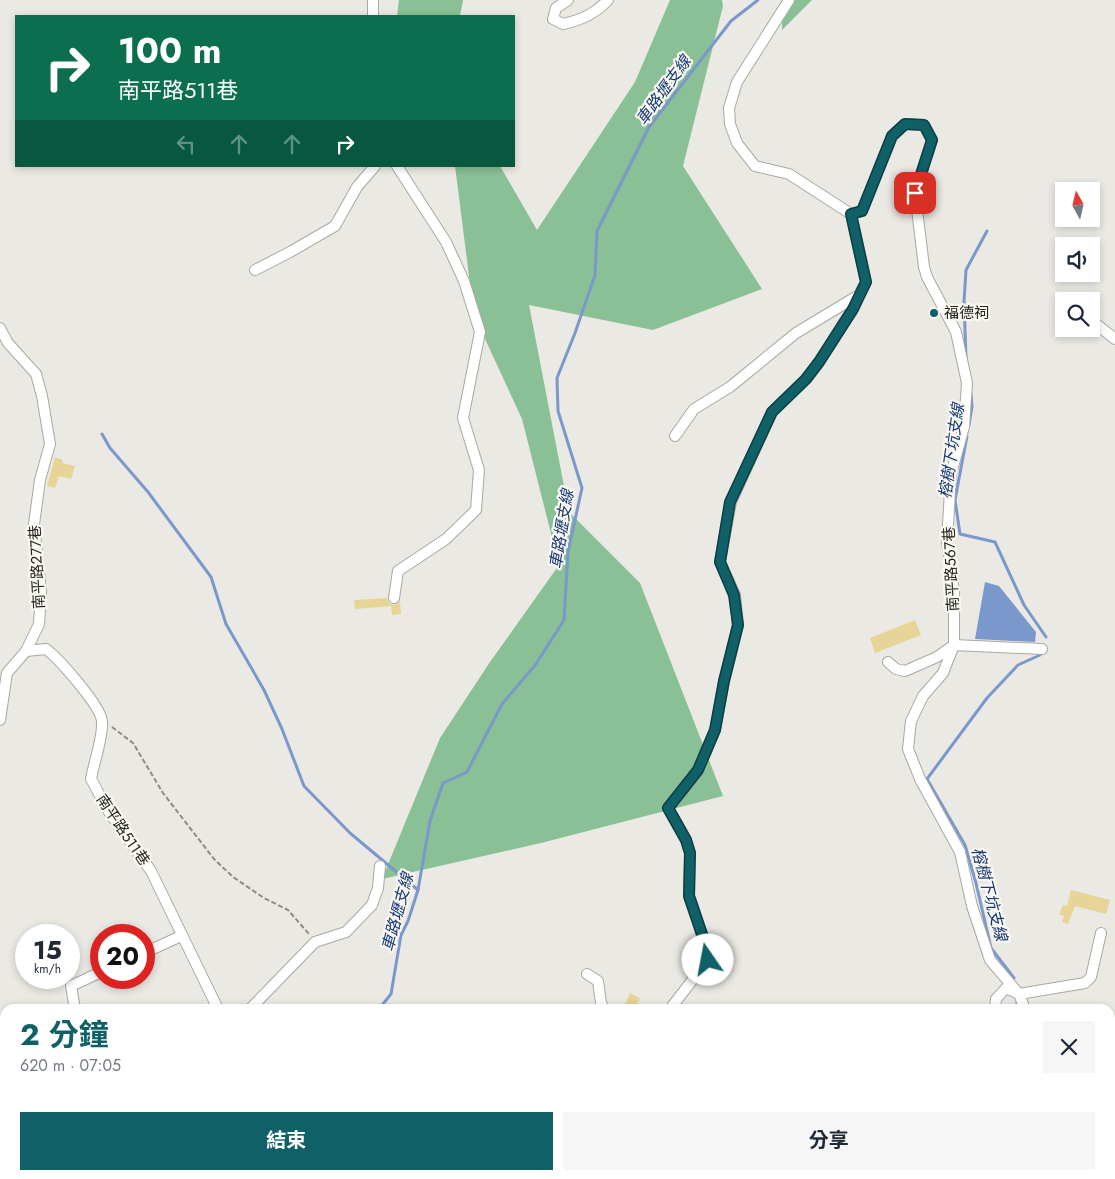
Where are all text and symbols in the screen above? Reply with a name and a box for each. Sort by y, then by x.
text: 100 m [118,26,221,76]
icon: right [35,35,100,100]
water label: 車路壢支線 [631,50,697,129]
text: 南平路511巷 [118,74,238,106]
icon: left [172,130,200,158]
icon: ahead [225,130,253,158]
icon: ahead [278,130,306,158]
icon: right [331,130,359,158]
pin [894,172,936,214]
icon: arrive [901,179,929,207]
north arrow [1055,182,1100,228]
map controls [1055,182,1100,337]
button: sound [1055,237,1100,282]
button: search [1055,292,1100,337]
place label: 福德祠 [944,302,989,324]
marker: 福德祠 [928,307,940,319]
water label: 榕樹下坑支線 [933,400,970,500]
water label: 車路壢支線 [544,486,579,570]
street label: 南平路277巷 [24,524,50,610]
street label: 南平路567巷 [938,526,964,612]
street label: 南平路511巷 [91,790,155,870]
water label: 榕樹下坑支線 [966,845,1014,945]
water label: 車路壢支線 [376,869,419,954]
speed limit sign: 20 [90,924,155,989]
text: 15 [33,932,62,968]
position arrow [681,933,733,985]
text: km/h [34,960,61,978]
text: 2 分鐘 [20,1013,109,1056]
button: close [1043,1021,1095,1073]
text: 620 m · 07:05 [20,1054,121,1077]
button: 結束 [20,1112,553,1170]
button: 分享 [563,1112,1095,1170]

